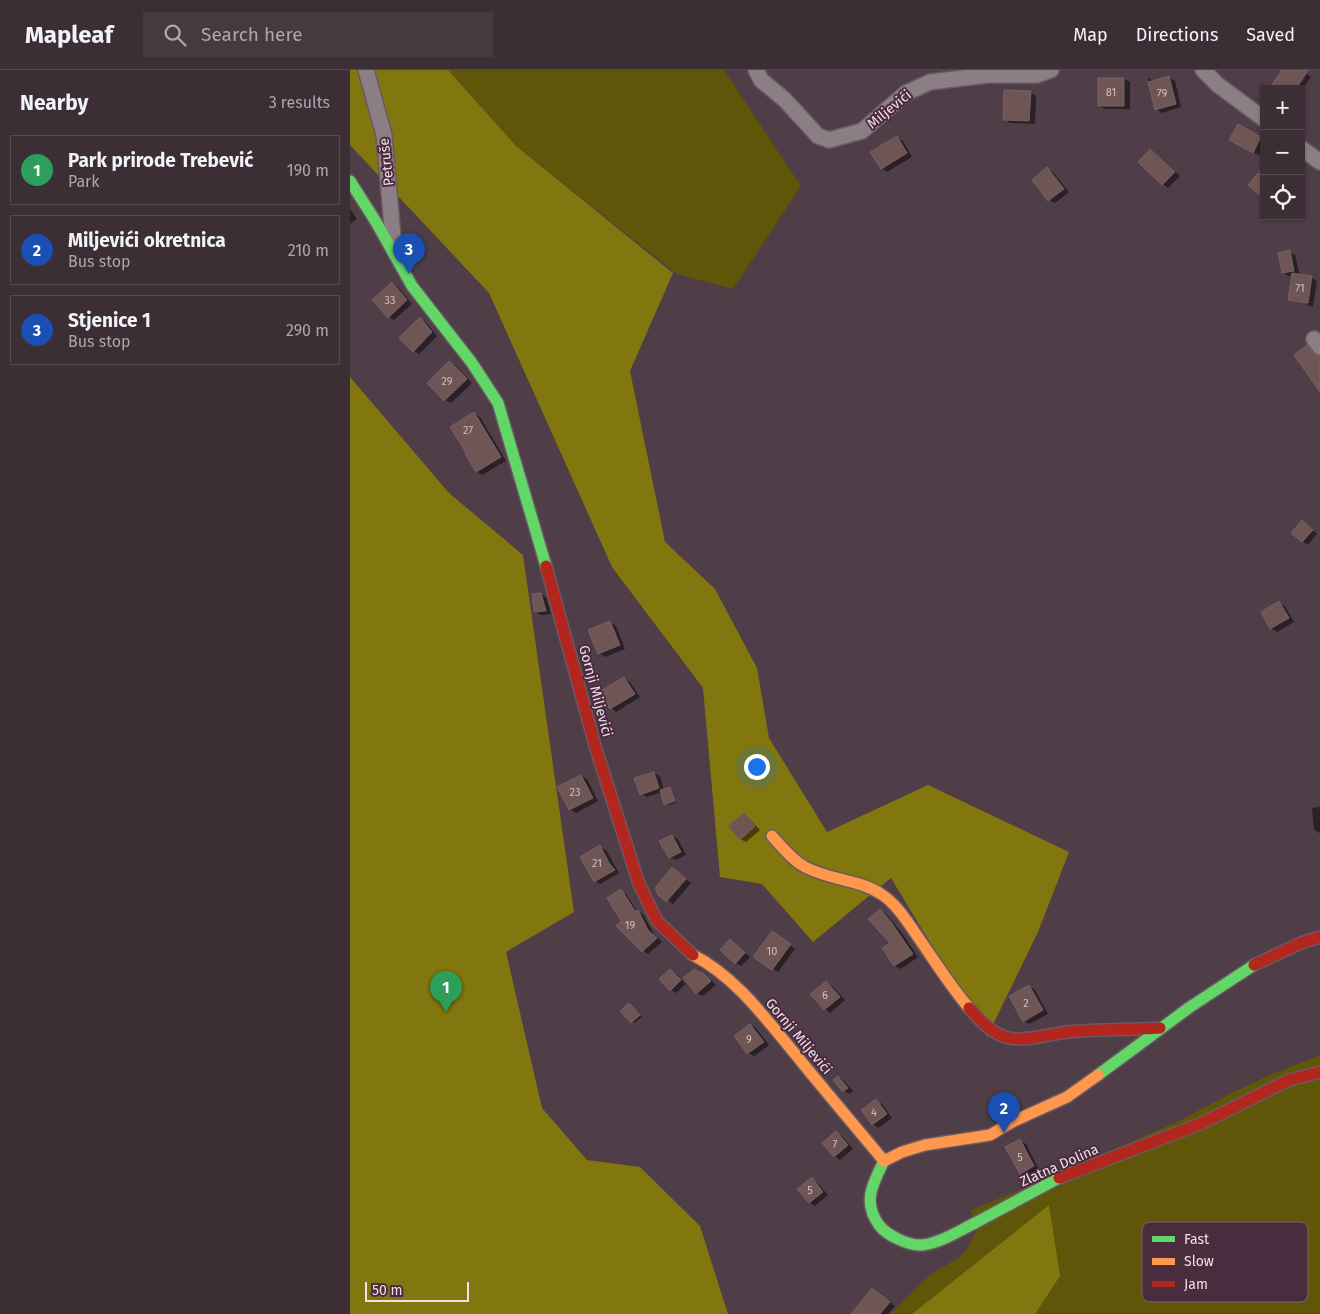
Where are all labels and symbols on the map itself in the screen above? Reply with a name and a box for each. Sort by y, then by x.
street label: Miljevići [864,86,915,132]
house number: 81 [1106,86,1116,99]
house number: 79 [1157,87,1167,100]
street label: Petruše [376,137,397,187]
pin: 3 [393,233,425,274]
house number: 71 [1295,282,1305,295]
house number: 33 [385,294,395,307]
house number: 29 [441,375,453,388]
house number: 27 [463,424,473,437]
street label: Gornji Miljevići [575,643,616,739]
your location [744,754,770,780]
house number: 23 [570,786,580,799]
house number: 21 [592,857,602,870]
house number: 19 [625,919,635,932]
house number: 10 [767,945,777,958]
pin: 1 [430,971,462,1012]
house number: 6 [822,989,828,1002]
street label: Gornji Miljevići [762,995,835,1078]
house number: 2 [1023,997,1029,1010]
house number: 9 [746,1033,752,1046]
pin: 2 [988,1092,1020,1133]
house number: 4 [871,1106,877,1119]
house number: 7 [833,1138,838,1151]
street label: Zlatna Dolina [1017,1141,1101,1190]
house number: 5 [1017,1151,1023,1164]
house number: 5 [807,1184,813,1197]
legend [1142,1222,1308,1302]
text: Fast [1184,1231,1210,1248]
text: Slow [1184,1253,1214,1270]
text: Jam [1184,1276,1208,1293]
scale bar [365,1279,469,1302]

